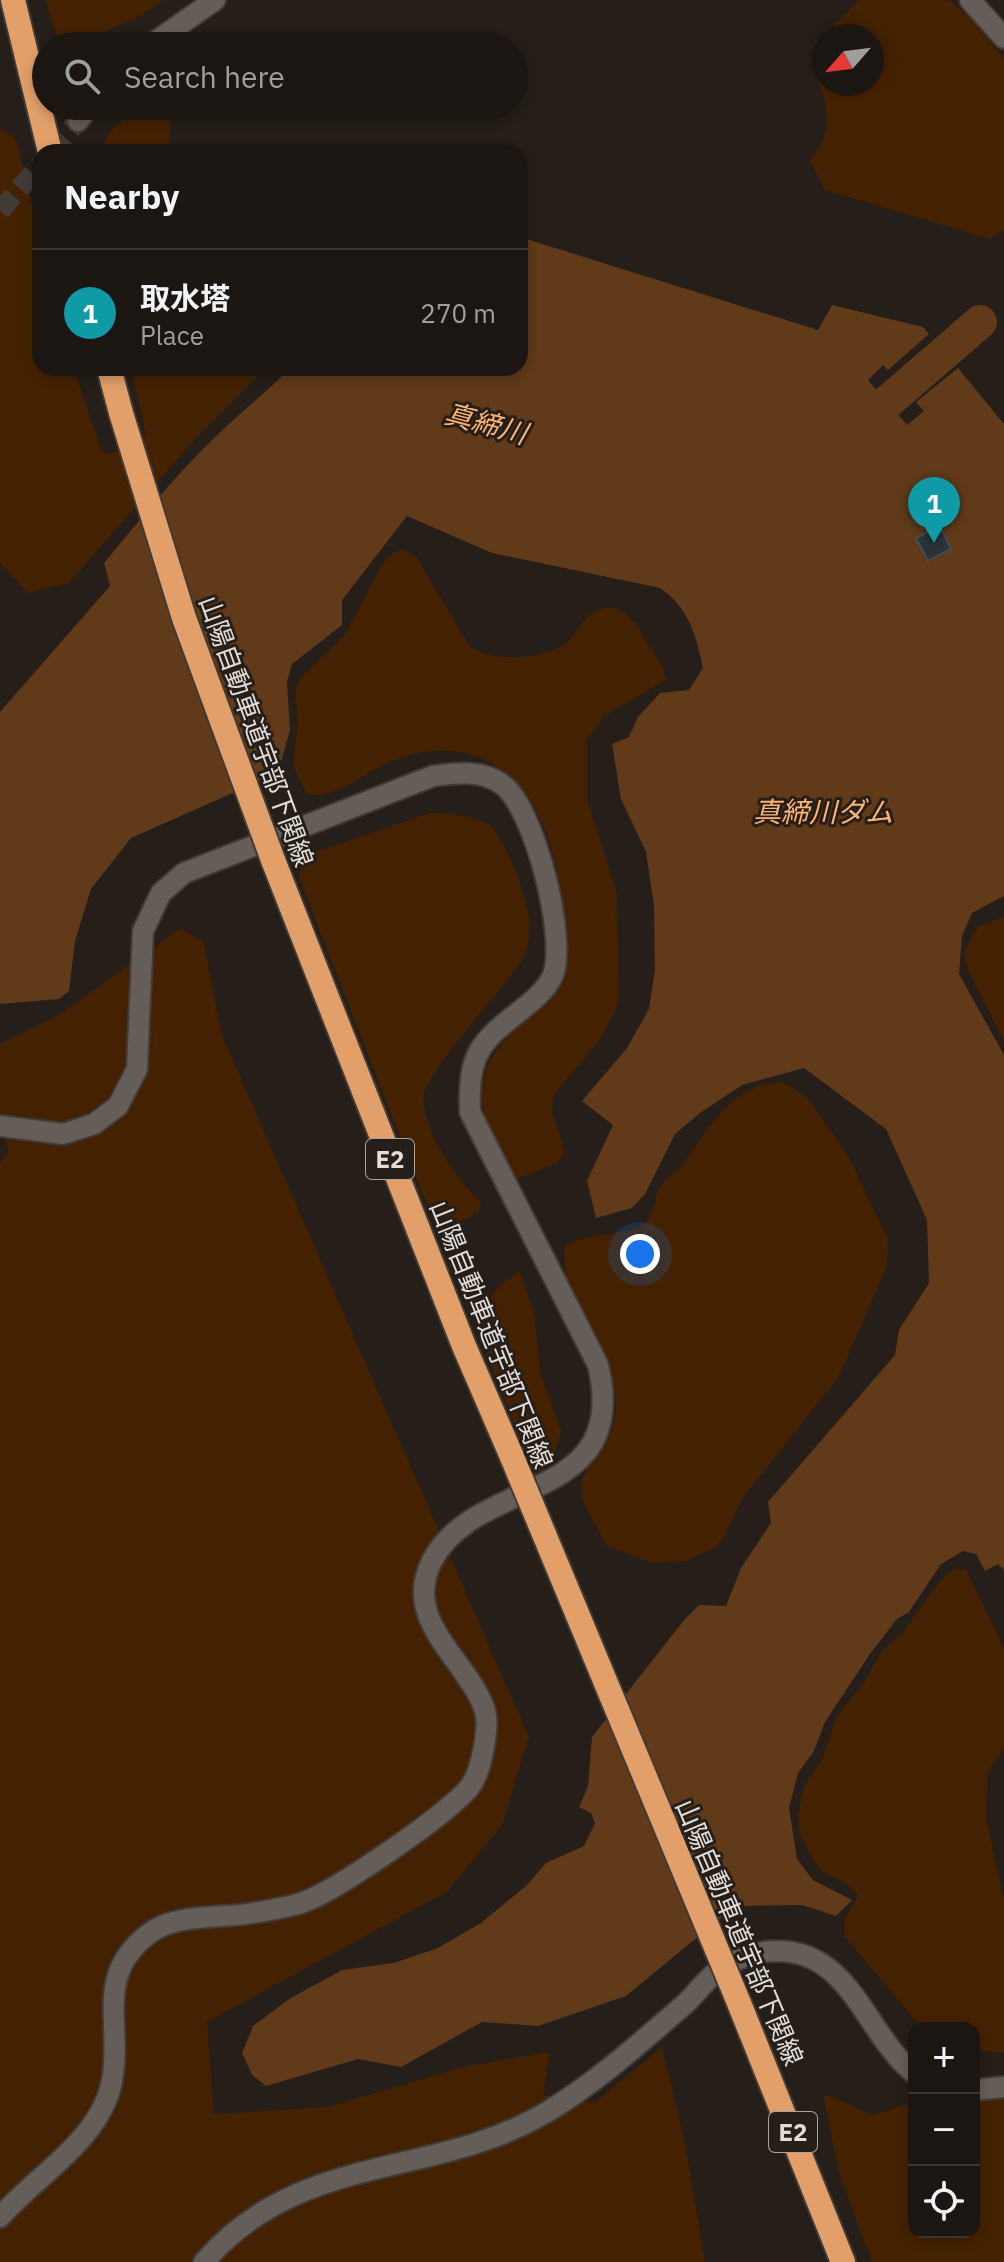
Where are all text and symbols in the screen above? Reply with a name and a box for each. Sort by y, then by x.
north arrow [812,24,884,96]
search box [32,32,528,120]
icon: search [60,54,104,98]
text: Search here [124,57,285,96]
text: Nearby [64,174,179,218]
text: 取水塔 [140,278,230,317]
text: 1 [82,296,98,330]
text: 270 m [420,296,496,330]
text: Place [140,318,204,352]
water label: 真締川 [441,394,534,453]
pin: 1 [908,477,960,543]
street label: 山陽自動車道宇部下関線 [192,591,322,871]
water label: 真締川ダム [753,793,893,830]
road number: E2 [366,1139,414,1179]
street label: 山陽自動車道宇部下関線 [423,1195,561,1473]
your location [620,1234,660,1274]
street label: 山陽自動車道宇部下関線 [668,1794,812,2070]
map controls [908,2022,980,2238]
button: + [908,2022,980,2094]
button: − [908,2094,980,2166]
road number: E2 [769,2112,817,2152]
button: locate [908,2166,980,2238]

